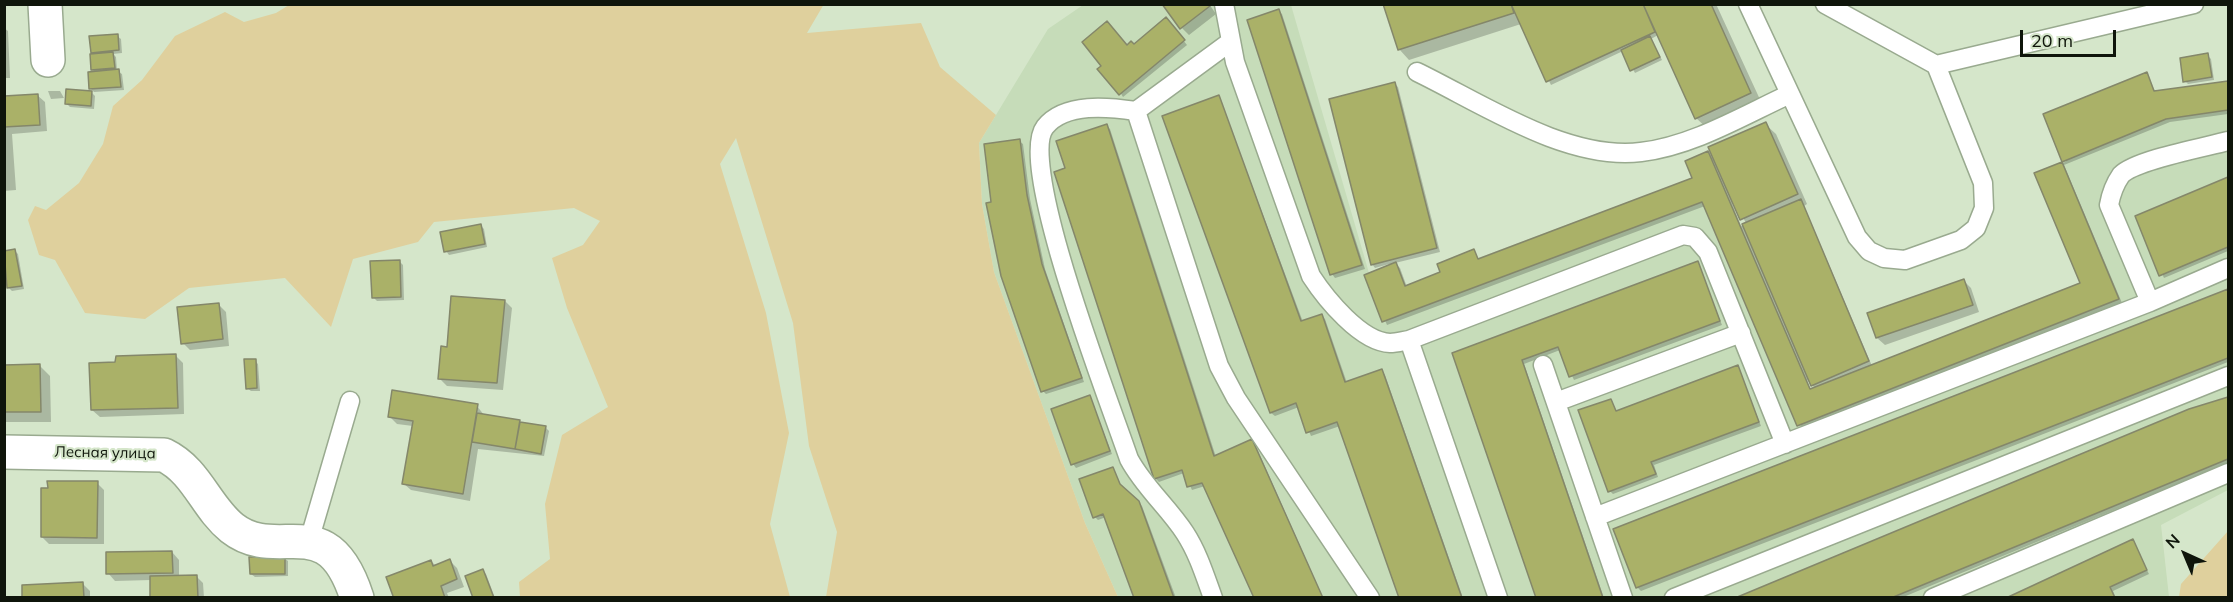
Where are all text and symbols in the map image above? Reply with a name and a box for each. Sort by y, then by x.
scale bar [2023,18,2119,56]
text: 20 m [2031,29,2073,52]
street label: Лесная улица [54,443,156,463]
north arrow [2155,524,2215,584]
text: N [2161,530,2184,552]

